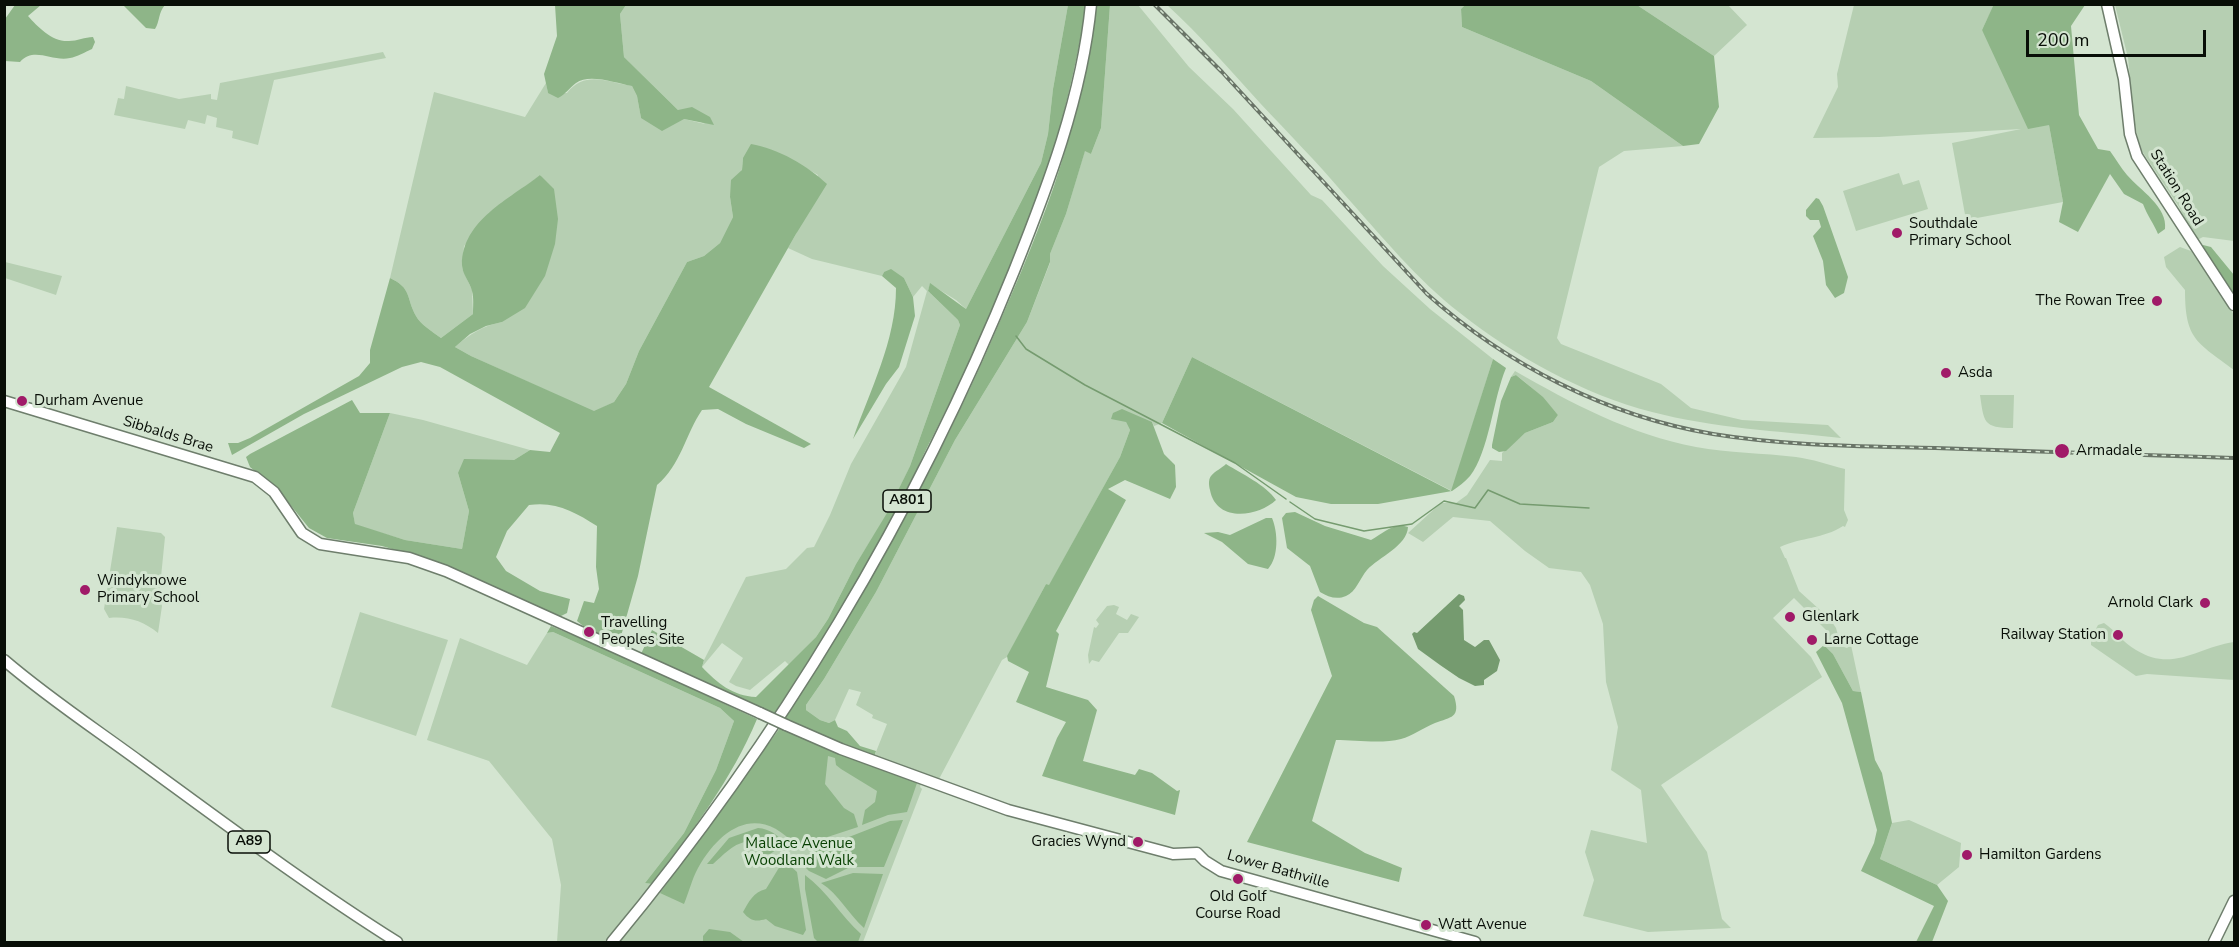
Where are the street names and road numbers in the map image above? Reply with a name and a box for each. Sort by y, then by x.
street label: Station Road [2145,146,2207,230]
street label: Sibbalds Brae [121,413,215,457]
road number: A801 [883,490,931,512]
road number: A89 [228,831,270,853]
street label: Lower Bathville [1225,847,1331,893]

